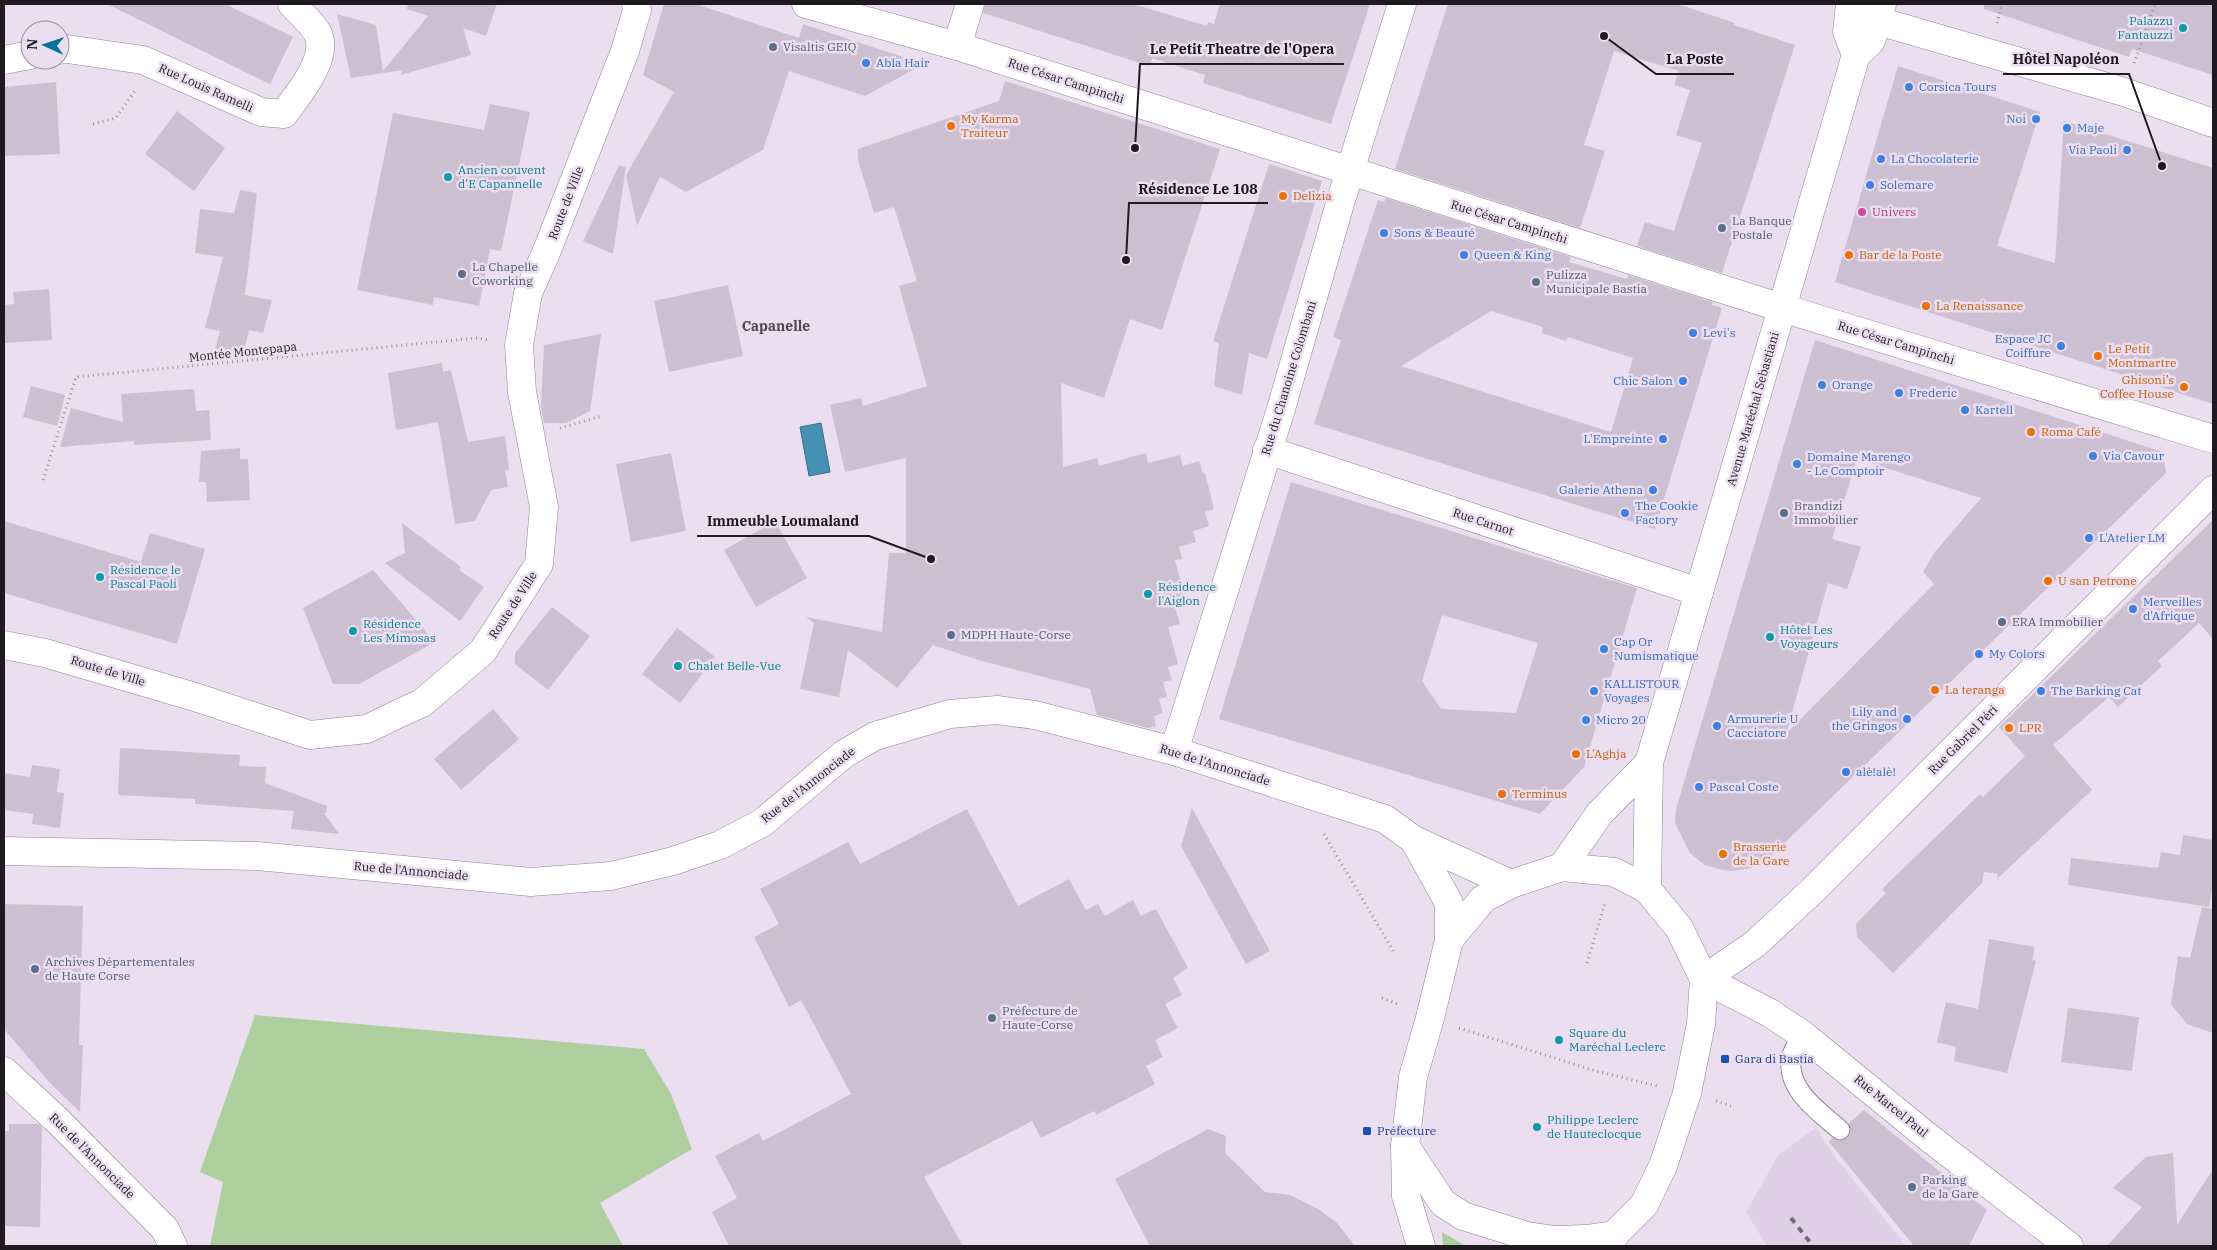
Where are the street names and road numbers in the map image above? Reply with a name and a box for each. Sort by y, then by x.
street label: Rue César Campinchi [1006,55,1126,106]
street label: Rue Louis Ramelli [157,60,256,115]
street label: Route de Ville [545,164,586,242]
street label: Rue César Campinchi [1449,197,1569,246]
street label: Rue du Chanoine Colombani [1258,299,1319,457]
street label: Rue César Campinchi [1836,318,1956,367]
street label: Avenue Maréchal Sebastiani [1723,330,1782,488]
street label: Montée Montepapa [188,338,298,365]
street label: Rue Carnot [1451,505,1515,538]
street label: Route de Ville [485,568,540,641]
street label: Route de Ville [69,652,147,689]
street label: Rue Gabriel Péri [1925,702,2001,777]
street label: Rue de l'Annonciade [1158,741,1272,788]
street label: Rue de l'Annonciade [758,743,858,826]
street label: Rue de l'Annonciade [353,858,469,883]
street label: Rue Marcel Paul [1851,1071,1932,1140]
street label: Rue de l'Annonciade [46,1110,138,1202]

